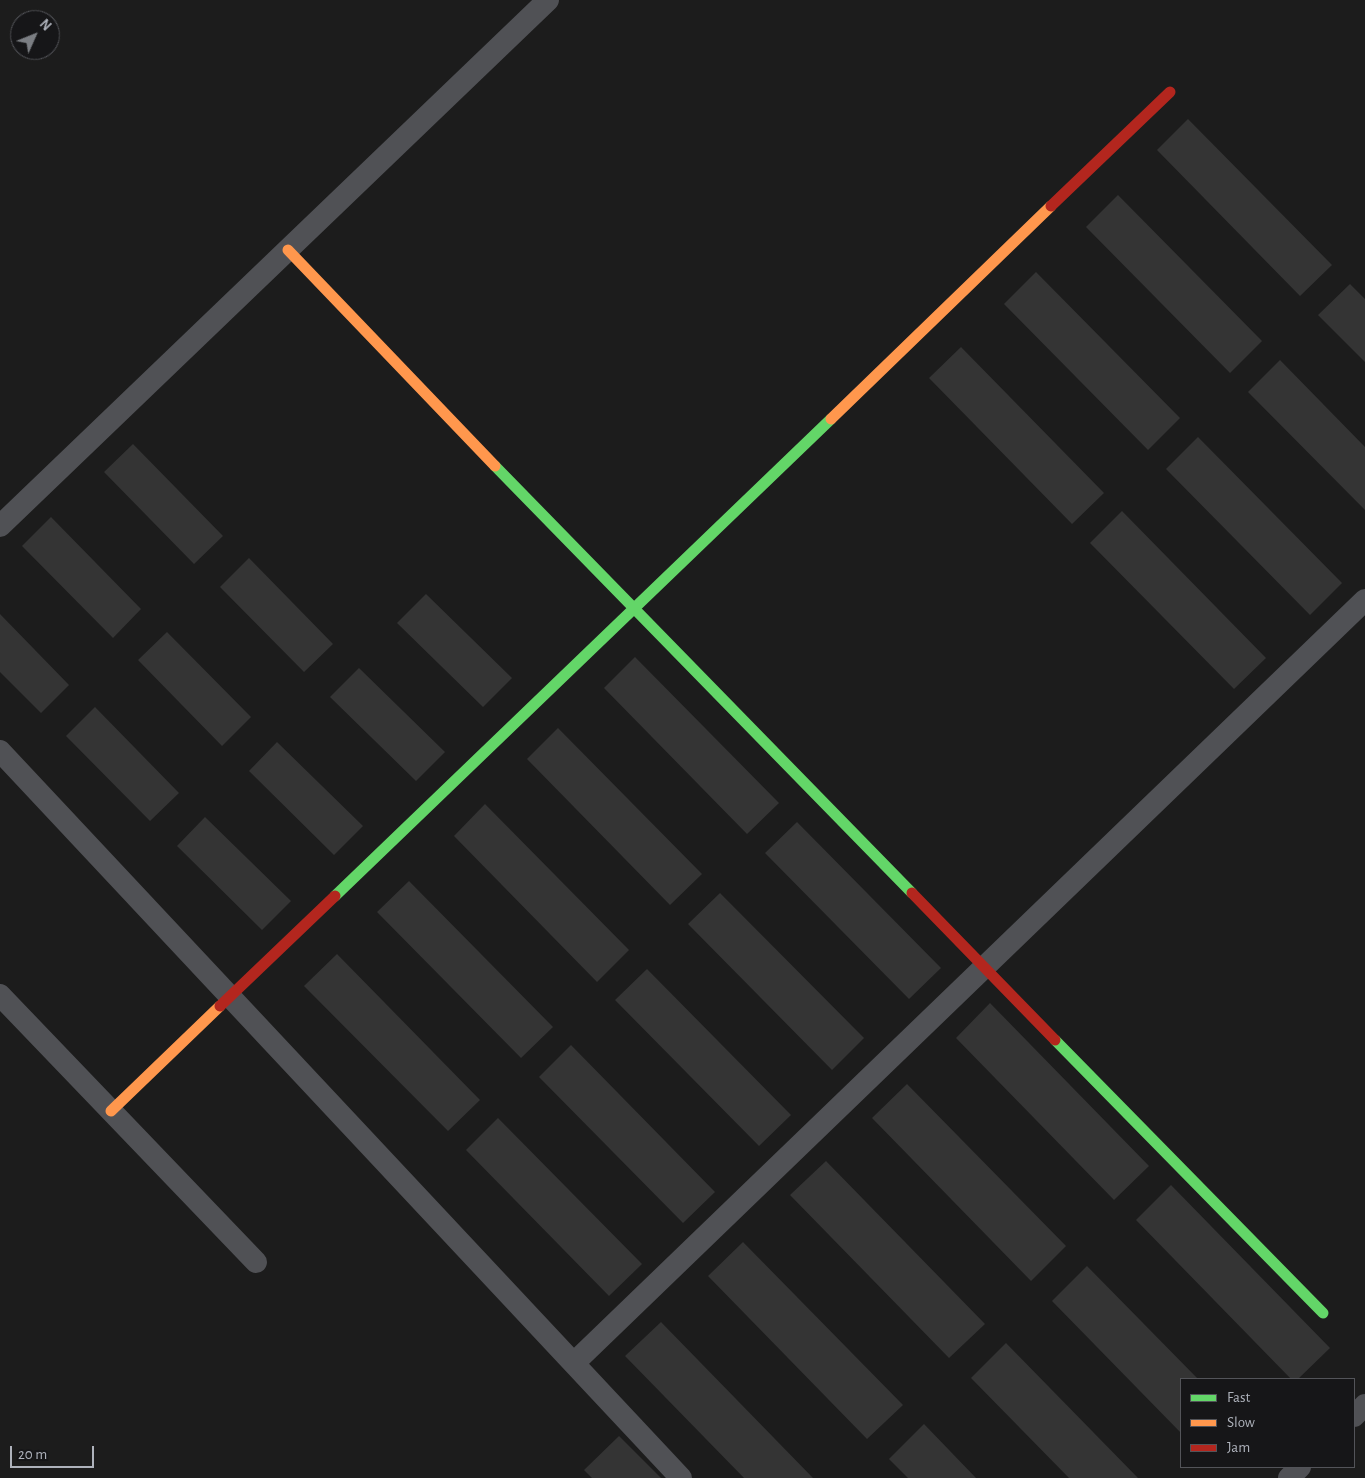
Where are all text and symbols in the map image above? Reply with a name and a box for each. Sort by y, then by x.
north arrow [10,10,60,60]
text: N [37,17,53,34]
legend [1180,1378,1355,1468]
text: Fast [1227,1390,1250,1405]
text: Slow [1227,1415,1255,1430]
scale bar [12,1436,96,1468]
text: Jam [1227,1440,1250,1455]
text: 20 m [18,1447,47,1462]

